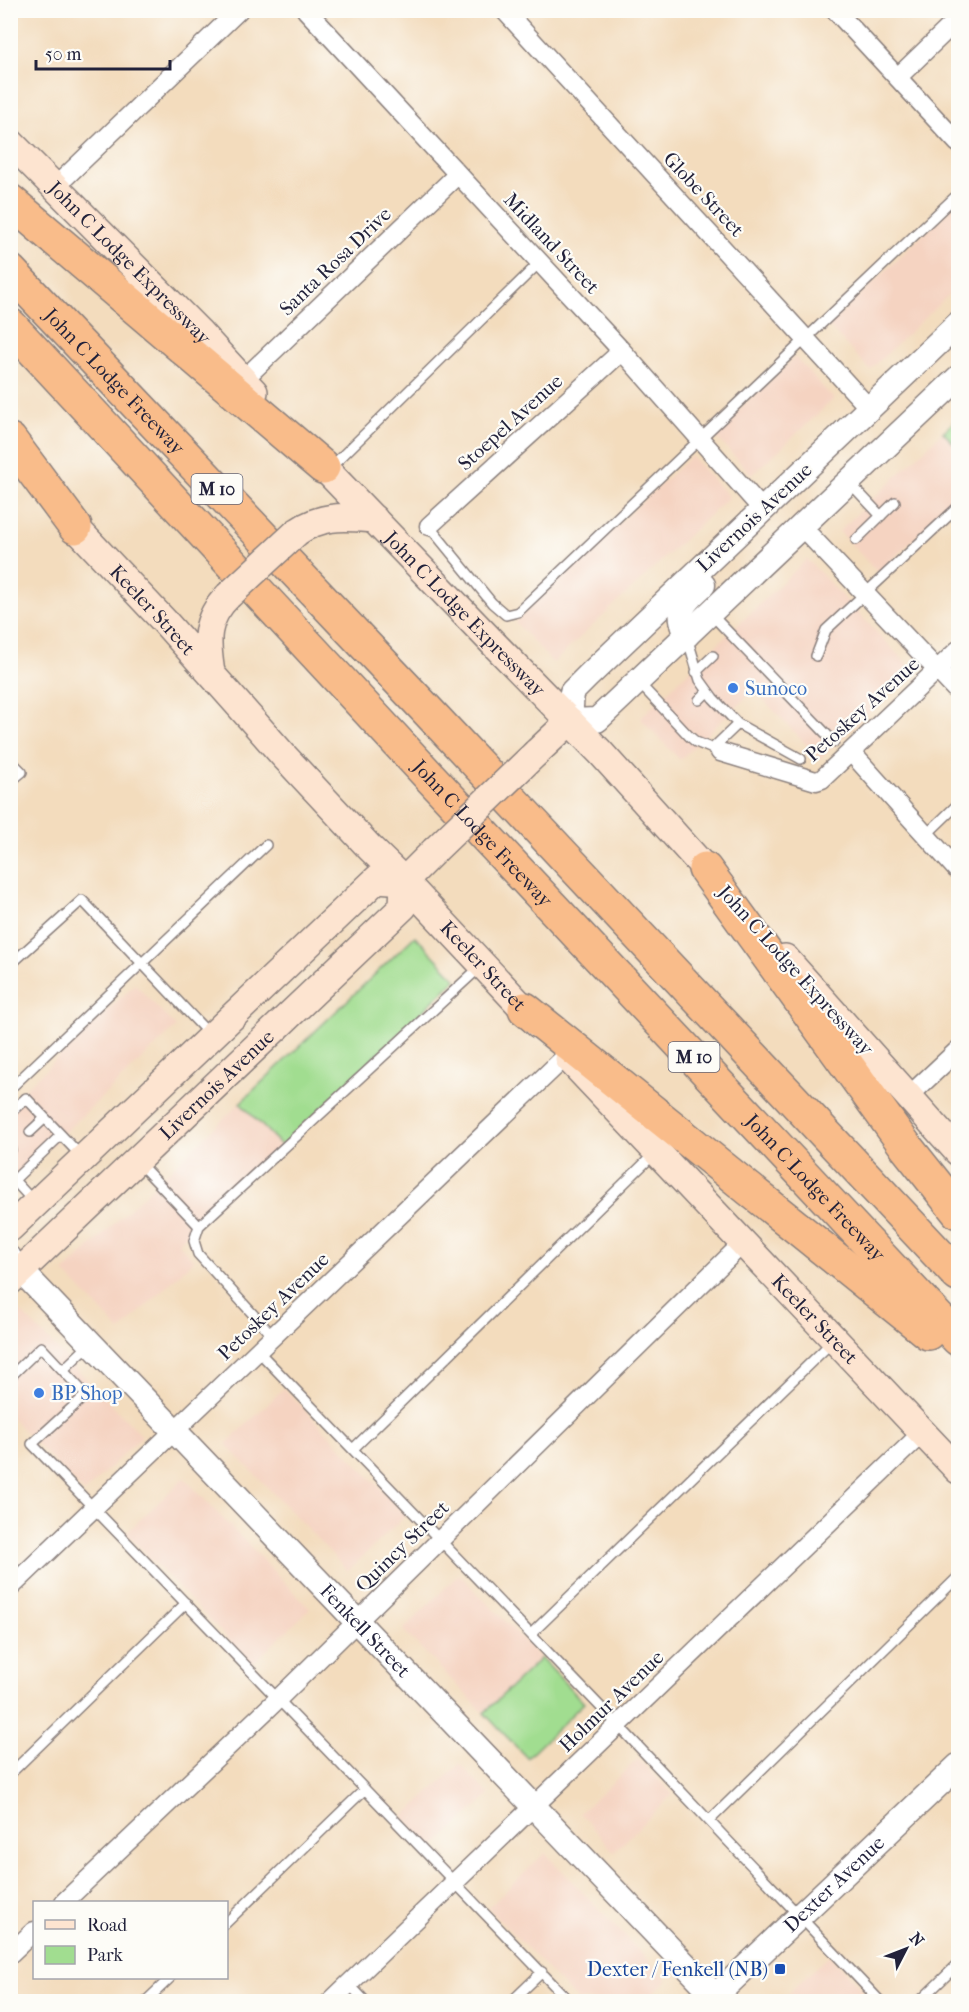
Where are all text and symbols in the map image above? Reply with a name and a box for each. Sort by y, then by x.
scale bar [36,33,170,71]
text: 50 m [45,44,82,65]
street label: Globe Street [659,147,749,241]
street label: John C Lodge Expressway [42,175,216,350]
street label: Midland Street [499,188,604,298]
street label: Santa Rosa Drive [275,202,396,320]
street label: John C Lodge Freeway [38,302,190,461]
street label: Stoepel Avenue [453,369,567,475]
street label: Livernois Avenue [692,458,817,577]
road number: M 10 [192,474,242,504]
street label: John C Lodge Expressway [378,525,551,702]
street label: Keeler Street [105,560,200,660]
street label: Petoskey Avenue [801,652,924,767]
place label: Sunoco [745,677,807,700]
marker: Sunoco [726,681,740,695]
street label: John C Lodge Freeway [406,754,558,913]
street label: John C Lodge Expressway [712,879,879,1061]
street label: Keeler Street [435,916,531,1016]
street label: Livernois Avenue [155,1025,279,1145]
road number: M 10 [668,1042,720,1072]
street label: John C Lodge Freeway [739,1108,891,1267]
street label: Petoskey Avenue [213,1248,334,1365]
street label: Keeler Street [767,1270,863,1369]
place label: BP Shop [51,1382,123,1405]
marker: BP Shop [32,1386,46,1400]
street label: Quincy Street [351,1496,454,1597]
street label: Fenkell Street [315,1579,415,1682]
street label: Holmur Avenue [554,1646,668,1757]
street label: Dexter Avenue [779,1831,889,1937]
legend [33,1901,228,1979]
text: Road [87,1915,127,1936]
north arrow [876,1919,936,1979]
text: N [906,1928,928,1951]
text: Park [87,1945,124,1966]
place label: Dexter / Fenkell (NB) [587,1958,768,1981]
marker: Dexter / Fenkell (NB) [773,1962,787,1976]

